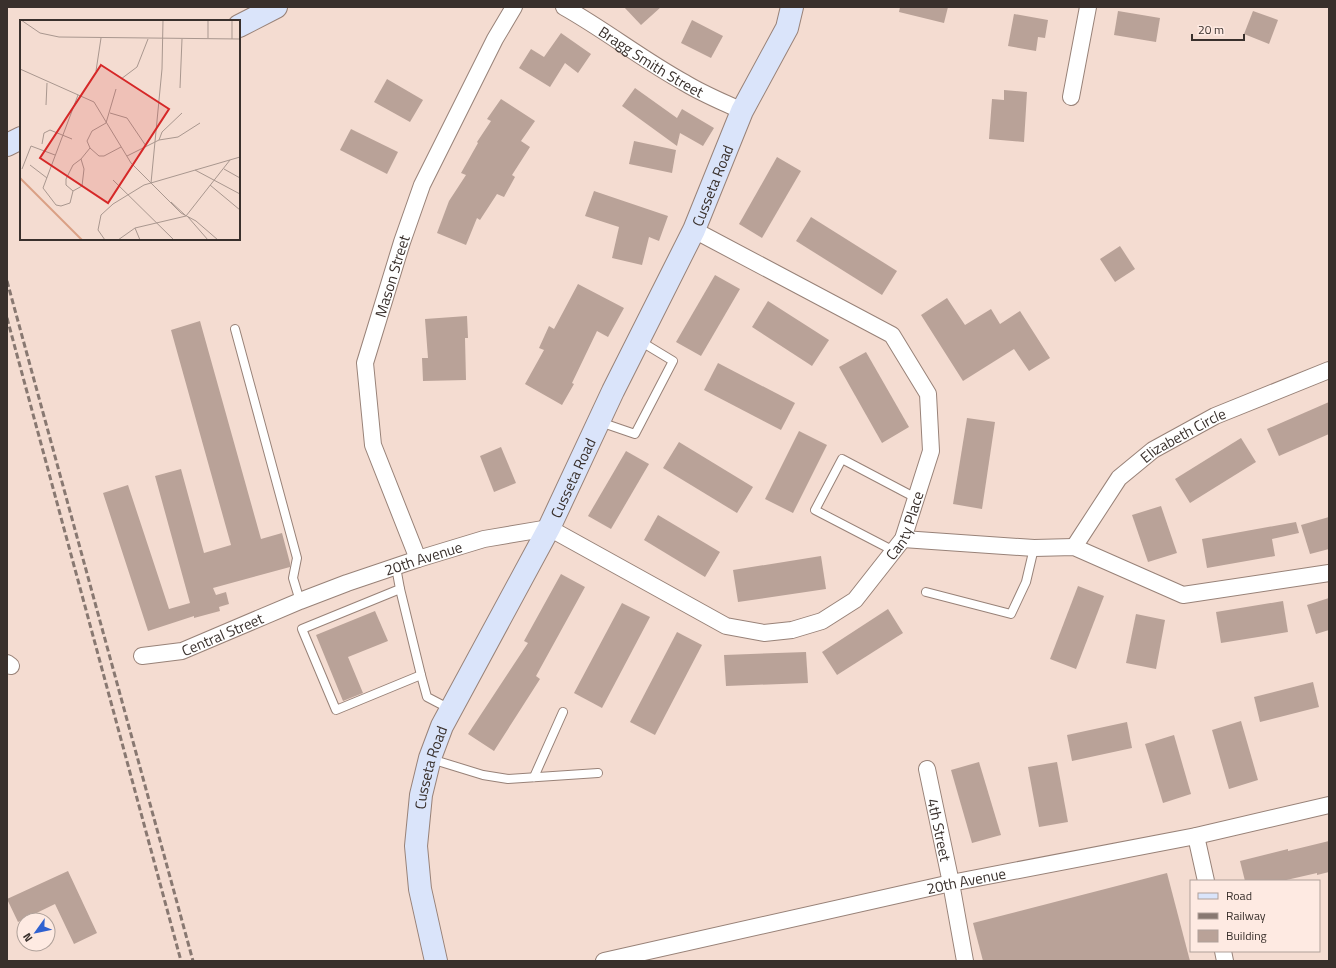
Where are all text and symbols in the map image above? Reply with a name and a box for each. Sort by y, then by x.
scale bar [1192,16,1244,42]
inset map [20,20,240,240]
street label: Bragg Smith Street [594,20,708,103]
text: 20 m [1198,20,1224,39]
street label: Cusseta Road [685,141,739,230]
street label: Mason Street [368,231,415,320]
street label: Elizabeth Circle [1135,401,1229,468]
street label: Cusseta Road [544,434,601,522]
street label: Canty Place [879,488,929,565]
street label: 20th Avenue [381,535,465,581]
street label: Central Street [178,606,267,662]
street label: Cusseta Road [408,722,453,810]
street label: 4th Street [922,796,958,864]
street label: 20th Avenue [924,861,1008,900]
legend [1190,880,1320,952]
text: Road [1226,886,1252,905]
text: Railway [1226,906,1266,925]
north arrow [16,912,56,952]
text: Building [1226,926,1267,945]
text: N [19,930,36,945]

